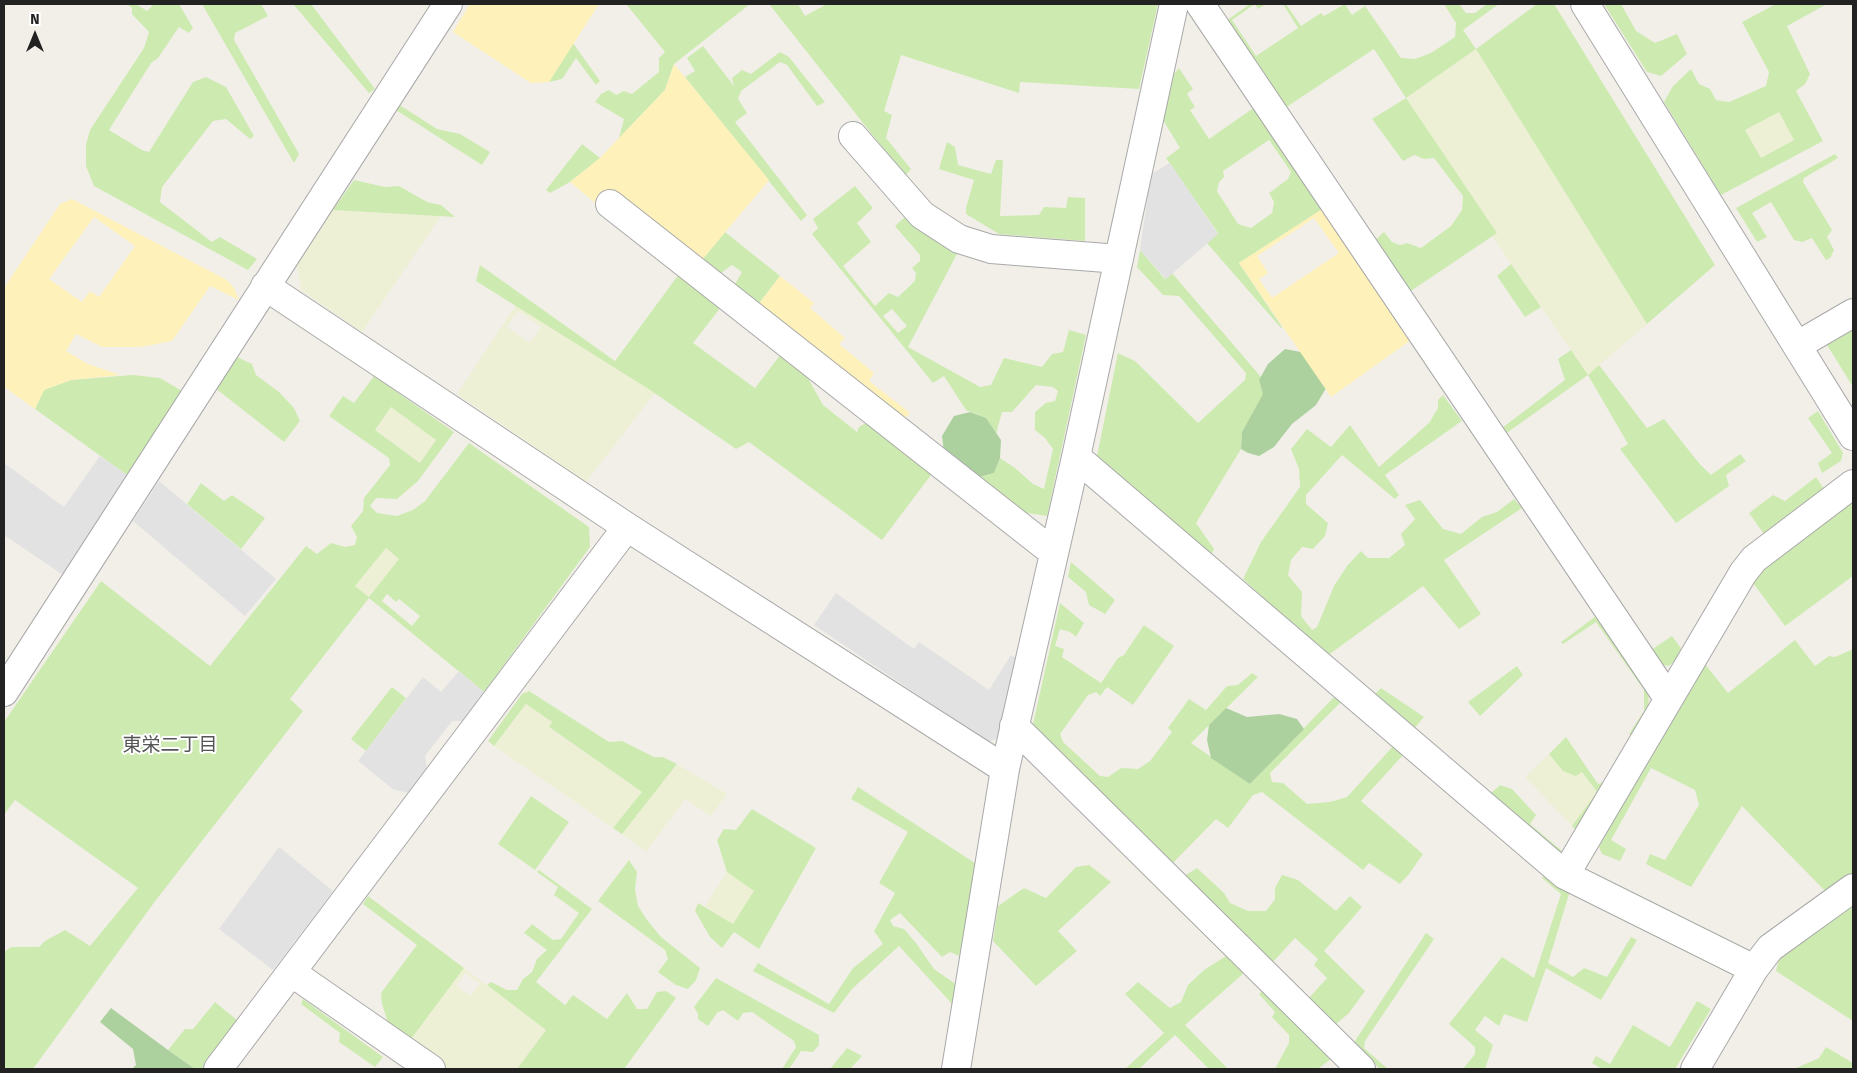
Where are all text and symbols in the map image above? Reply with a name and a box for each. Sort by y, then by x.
north arrow [10,10,60,60]
text: N [30,11,40,28]
district label: 東栄二丁目 [123,735,217,757]

